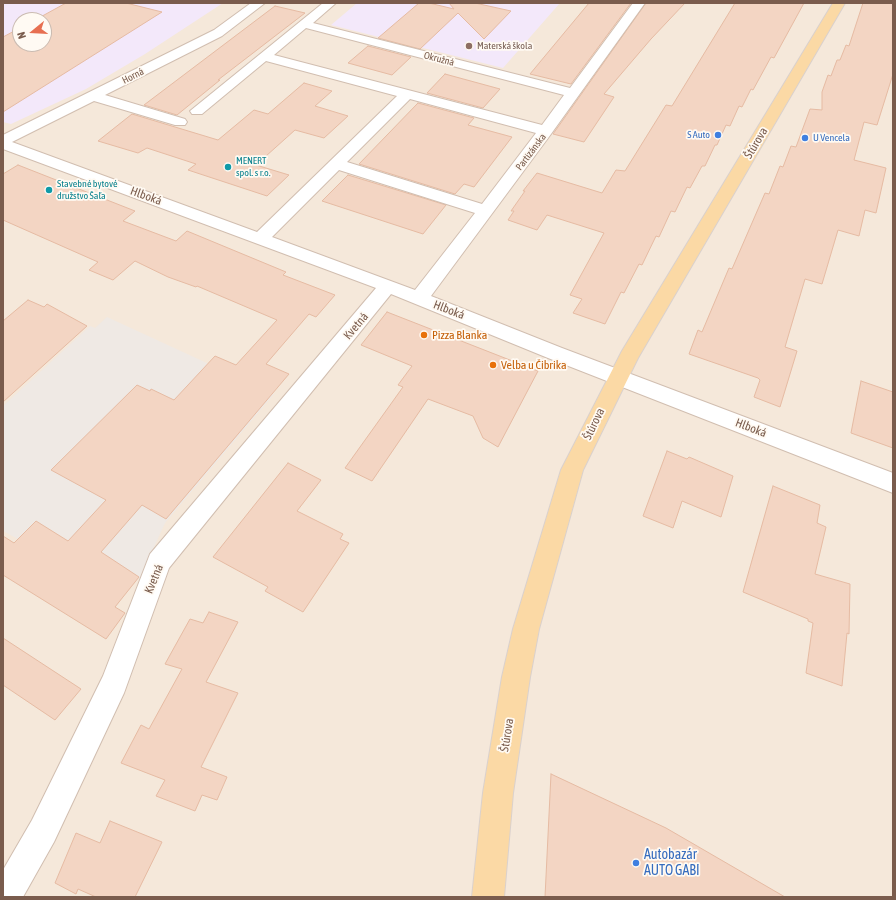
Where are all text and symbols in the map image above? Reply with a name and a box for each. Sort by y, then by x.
north arrow [12,12,52,52]
text: N [15,30,28,40]
place label: Materská škola [477,40,532,52]
marker: Materská škola [464,41,474,51]
street label: Okružná [422,49,456,69]
street label: Horná [120,65,146,87]
street label: Štúrova [741,125,771,161]
place label: S Auto [687,129,710,141]
marker: S Auto [713,130,723,140]
street label: Partizánska [513,131,549,173]
place label: U Vencela [813,132,850,144]
marker: U Vencela [800,133,810,143]
place label: MENERT spol. s r.o. [236,155,270,178]
marker: MENERT spol. s r.o. [223,162,233,172]
place label: Stavebné bytové družstvo Šaľa [57,178,117,202]
street label: Hlboká [128,184,164,208]
marker: Stavebné bytové družstvo Šaľa [44,185,54,195]
street label: Hlboká [431,297,467,323]
street label: Kvetná [341,310,371,342]
place label: Pizza Blanka [432,328,487,342]
marker: Pizza Blanka [419,330,429,340]
place label: Velba u Čibrika [501,358,567,372]
marker: Velba u Čibrika [488,360,498,370]
street label: Štúrova [580,406,608,442]
street label: Hlboká [733,415,769,441]
street label: Kvetná [142,562,166,596]
street label: Štúrova [497,717,517,753]
place label: Autobazár AUTO GABI [644,847,700,880]
marker: Autobazár AUTO GABI [631,858,641,868]

